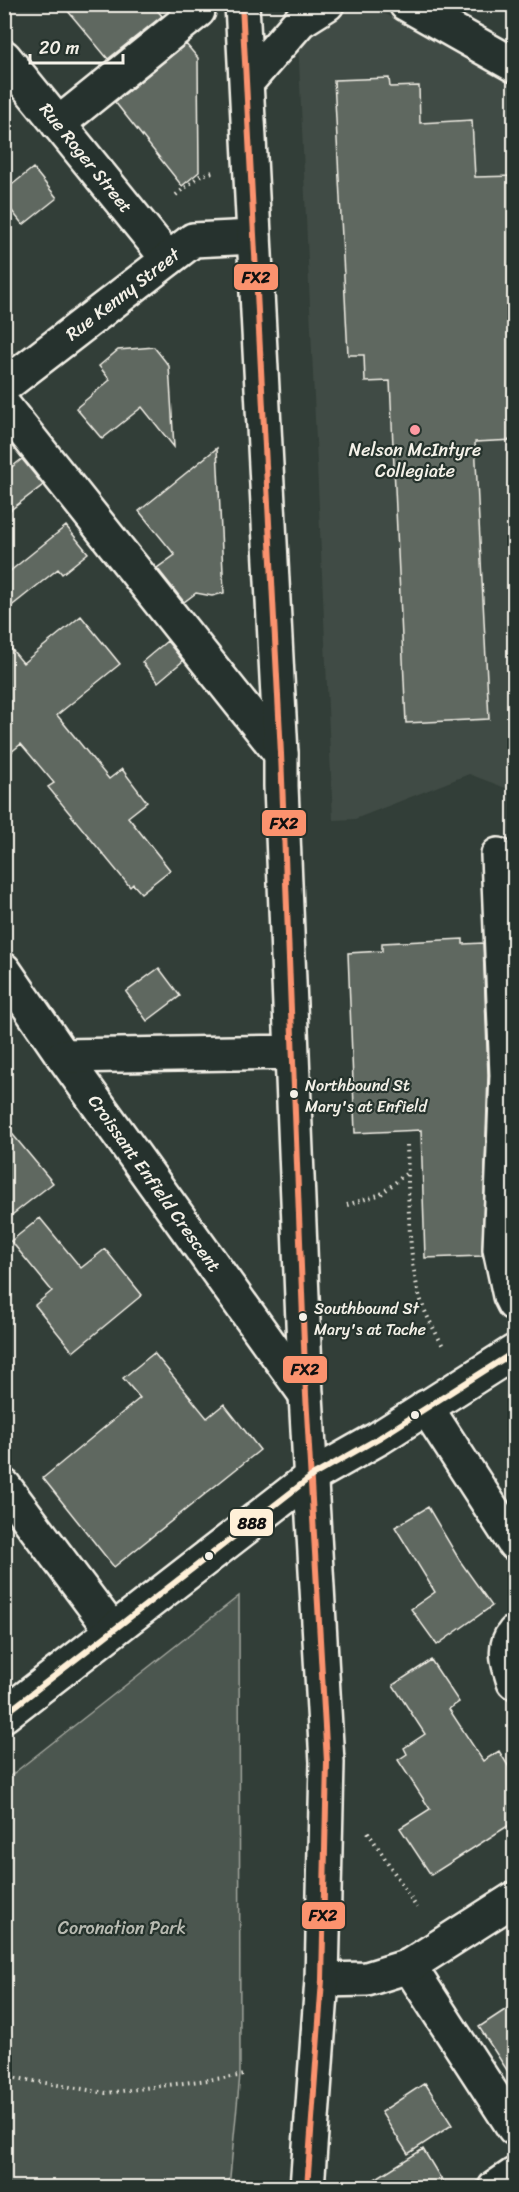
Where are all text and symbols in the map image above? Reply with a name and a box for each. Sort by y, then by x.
scale bar [30,27,123,65]
text: 20 m [39,32,79,64]
street label: Rue Roger Street [31,95,141,220]
street label: Rue Kenny Street [58,239,188,349]
line badge: FX2 [233,263,279,291]
text: FX2 [241,263,271,292]
marker: Nelson McIntyre Collegiate [408,423,422,437]
place label: Nelson McIntyre Collegiate [349,434,481,487]
line badge: FX2 [261,809,307,837]
text: FX2 [269,809,299,838]
place label: Northbound St Mary's at Enfield [305,1071,428,1121]
street label: Croissant Enfield Crescent [79,1088,229,1279]
marker: Northbound St Mary's at Enfield [288,1088,300,1100]
place label: Southbound St Mary's at Tache [314,1294,426,1344]
marker: Southbound St Mary's at Tache [297,1311,309,1323]
line badge: FX2 [282,1355,328,1384]
text: FX2 [290,1355,320,1384]
unlabelled marker [409,1409,421,1421]
line badge: 888 [229,1508,274,1537]
text: 888 [237,1509,267,1538]
unlabelled marker [203,1550,215,1562]
line badge: FX2 [301,1901,346,1930]
text: FX2 [308,1901,338,1930]
park label: Coronation Park [58,1912,186,1944]

